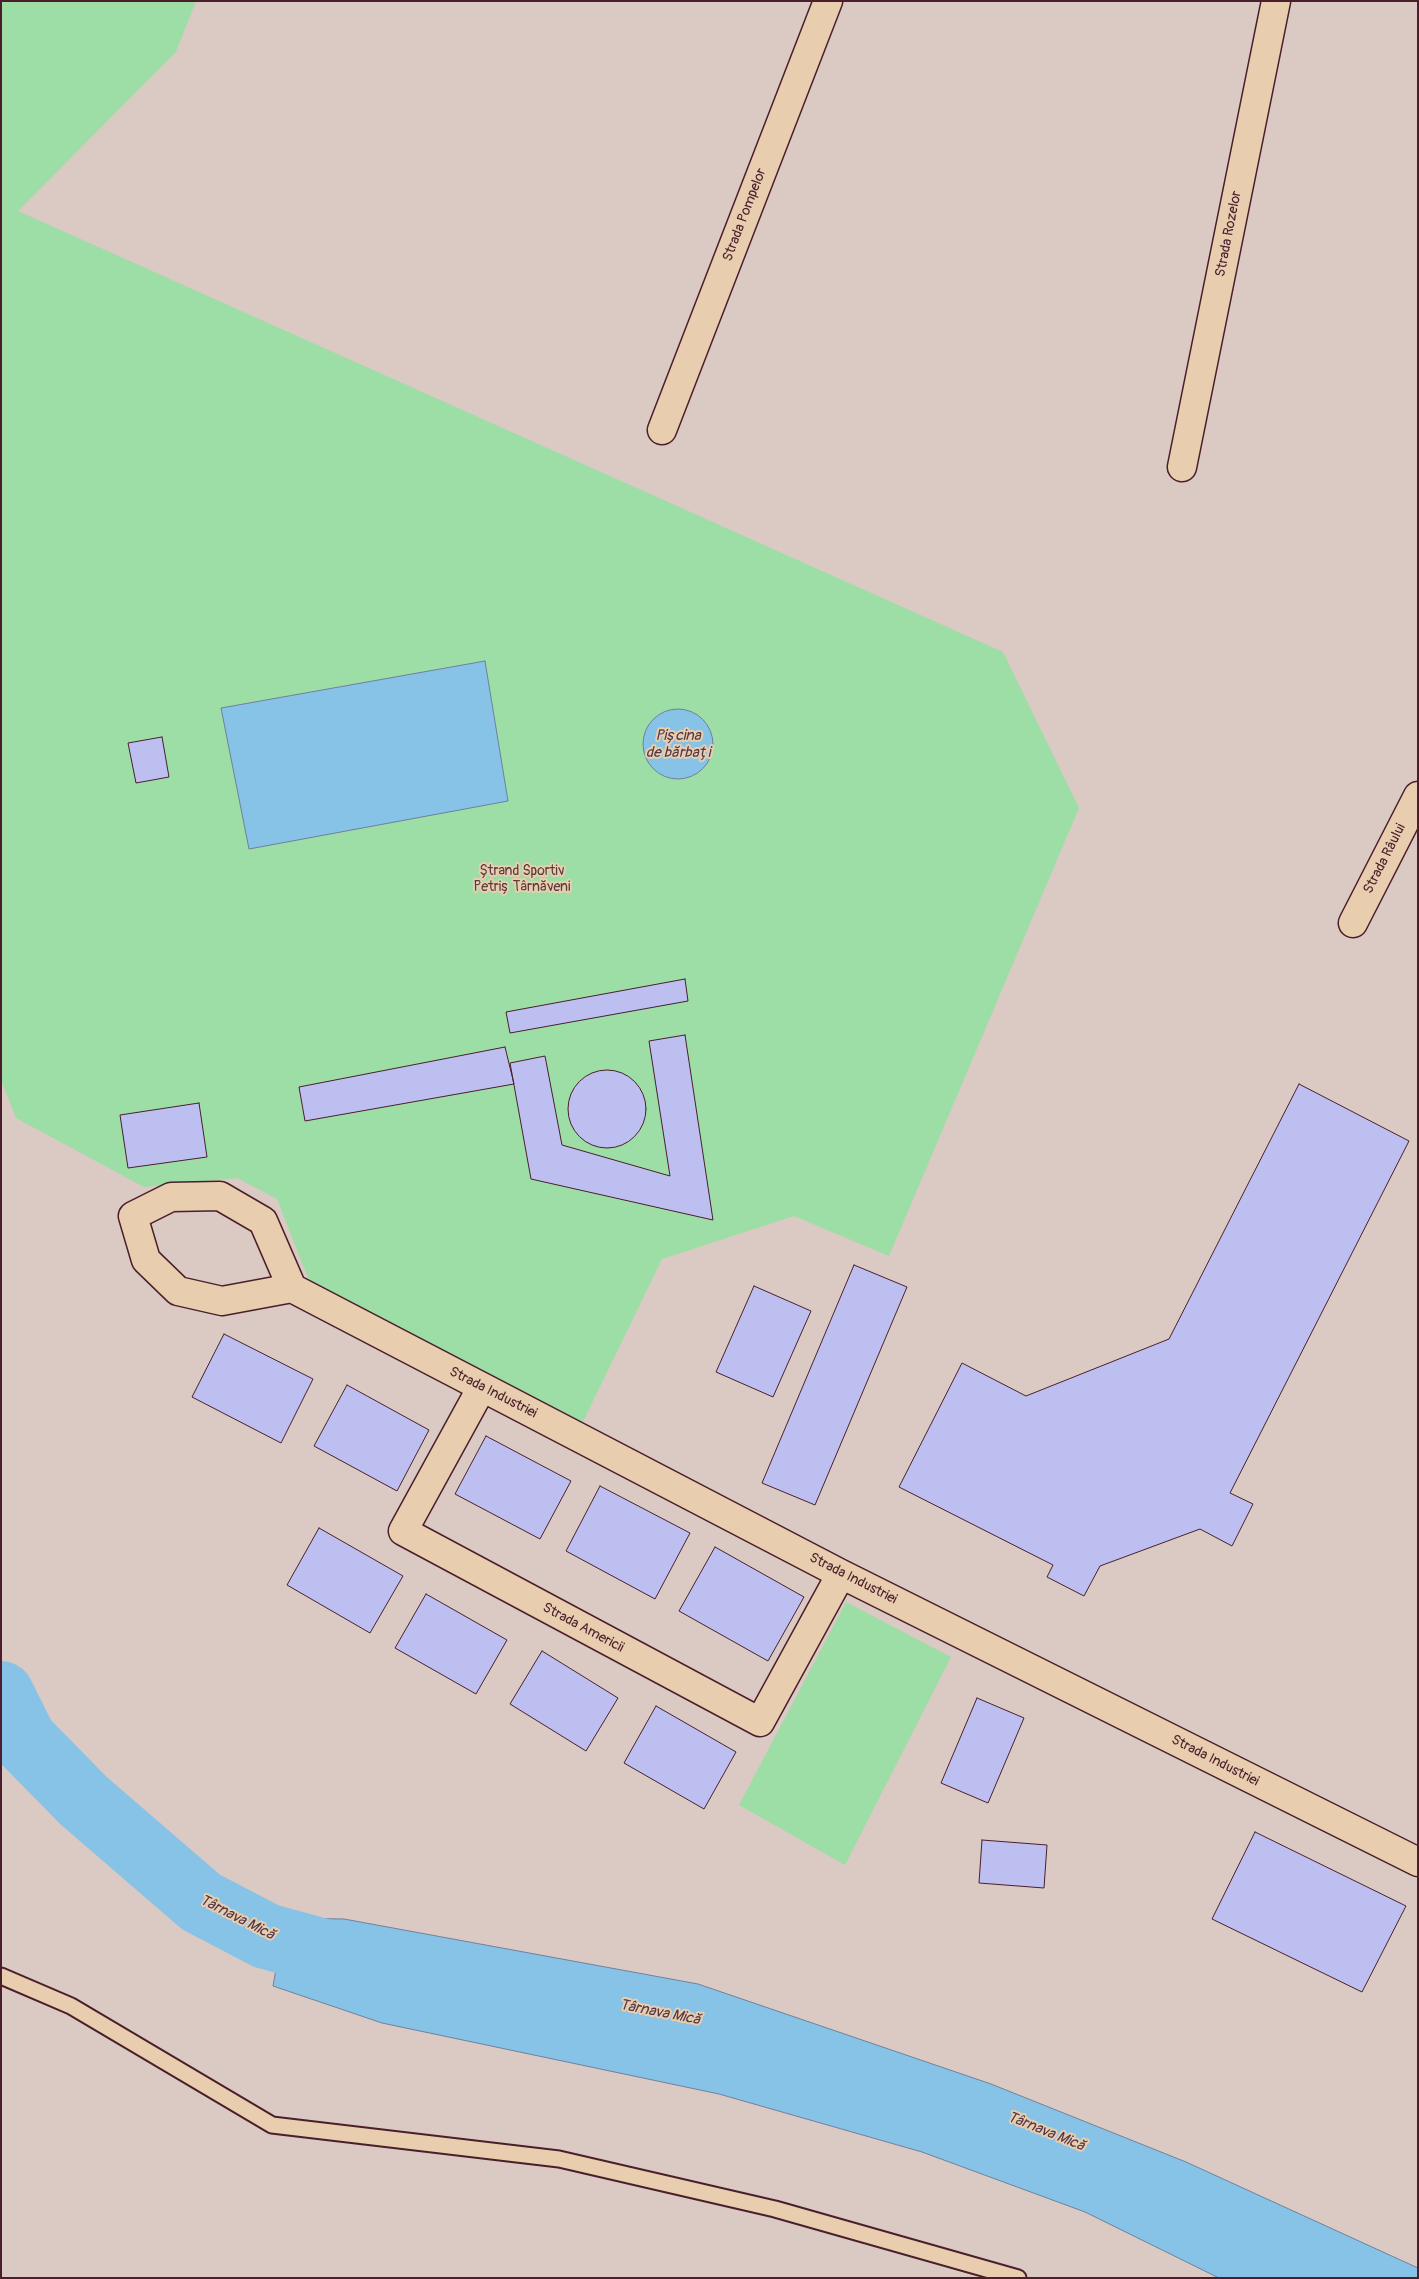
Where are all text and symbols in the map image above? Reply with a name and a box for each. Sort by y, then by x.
street label: Strada Pompelor [720,166,770,264]
street label: Strada Rozelor [1212,190,1246,278]
water label: Pișcina de bărbați [646,727,710,762]
street label: Strada Râului [1360,821,1410,897]
park label: Ștrand Sportiv Petriș Târnăveni [474,863,570,896]
street label: Strada Industriei [446,1364,540,1422]
street label: Strada Industriei [806,1550,900,1608]
street label: Strada Americii [540,1600,626,1656]
street label: Strada Industriei [1168,1732,1262,1790]
water label: Târnava Mică [196,1891,278,1945]
water label: Târnava Mică [618,1996,702,2030]
water label: Târnava Mică [1005,2108,1087,2156]

